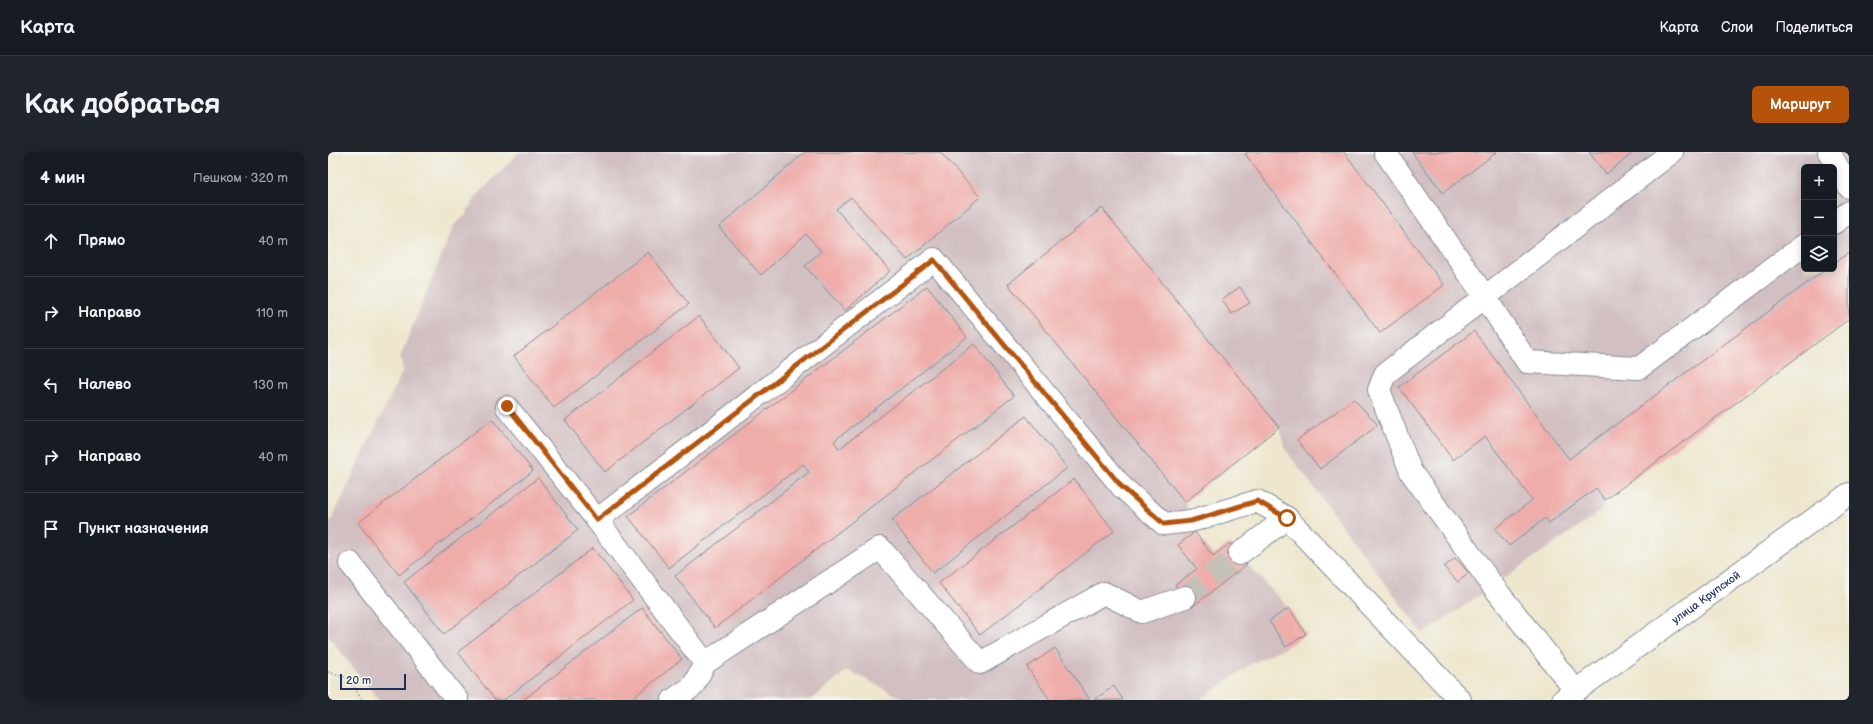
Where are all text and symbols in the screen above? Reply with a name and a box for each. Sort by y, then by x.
text: Карта [20,16,74,39]
text: Карта [1659,19,1699,36]
text: Слои [1721,19,1753,36]
text: Поделиться [1775,19,1853,36]
button: Маршрут [1752,86,1849,123]
text: Как добраться [24,88,221,121]
map controls [1801,164,1837,272]
button: + [1801,164,1837,200]
text: 4 мин [40,168,85,188]
text: Пешком · 320 m [193,170,288,186]
button: − [1801,200,1837,236]
icon: ahead [40,230,62,252]
text: Прямо [78,231,125,250]
text: 40 m [258,233,288,249]
button: layers [1801,236,1837,272]
icon: right [40,302,62,324]
text: Направо [78,303,141,322]
text: 110 m [256,305,288,321]
icon: left [40,374,62,396]
text: Налево [78,375,131,394]
text: 130 m [253,377,288,393]
route end [498,397,516,415]
icon: right [40,446,62,468]
text: Направо [78,447,141,466]
text: 40 m [258,449,288,465]
route start [1278,509,1296,527]
icon: arrive [40,518,62,540]
text: Пункт назначения [78,519,209,538]
street label: улица Крупской [1669,568,1743,627]
scale bar [340,672,406,691]
text: 20 m [346,674,371,687]

